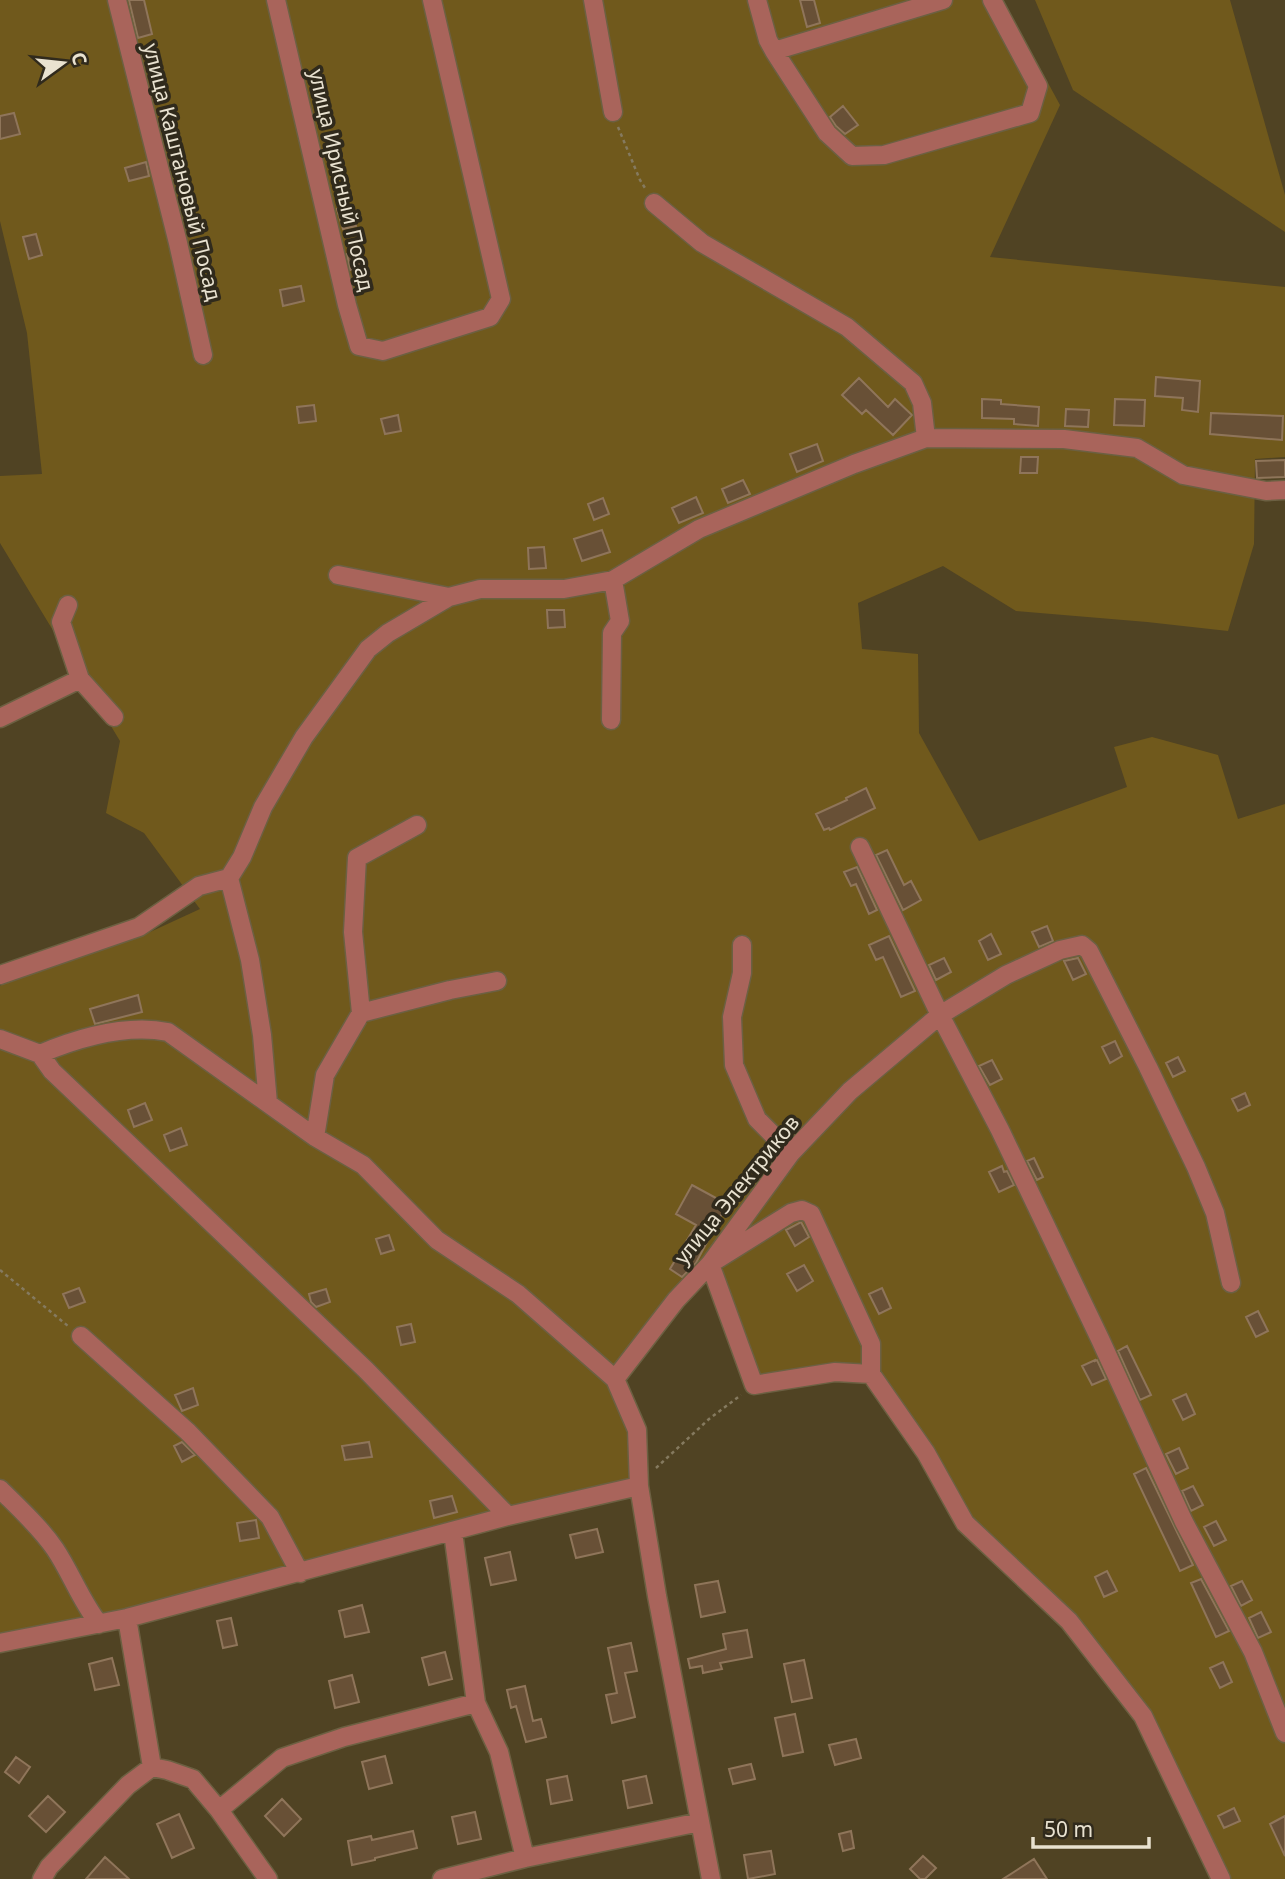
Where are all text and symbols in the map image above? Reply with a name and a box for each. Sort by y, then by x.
north arrow [28,28,98,98]
street label: улица Каштановый Посад [137,40,229,304]
text: С [65,49,94,68]
street label: улица Ирисный Посад [303,66,381,294]
street label: улица Электриков [667,1109,805,1270]
scale bar [1033,1806,1148,1850]
text: 50 m [1044,1815,1093,1843]

